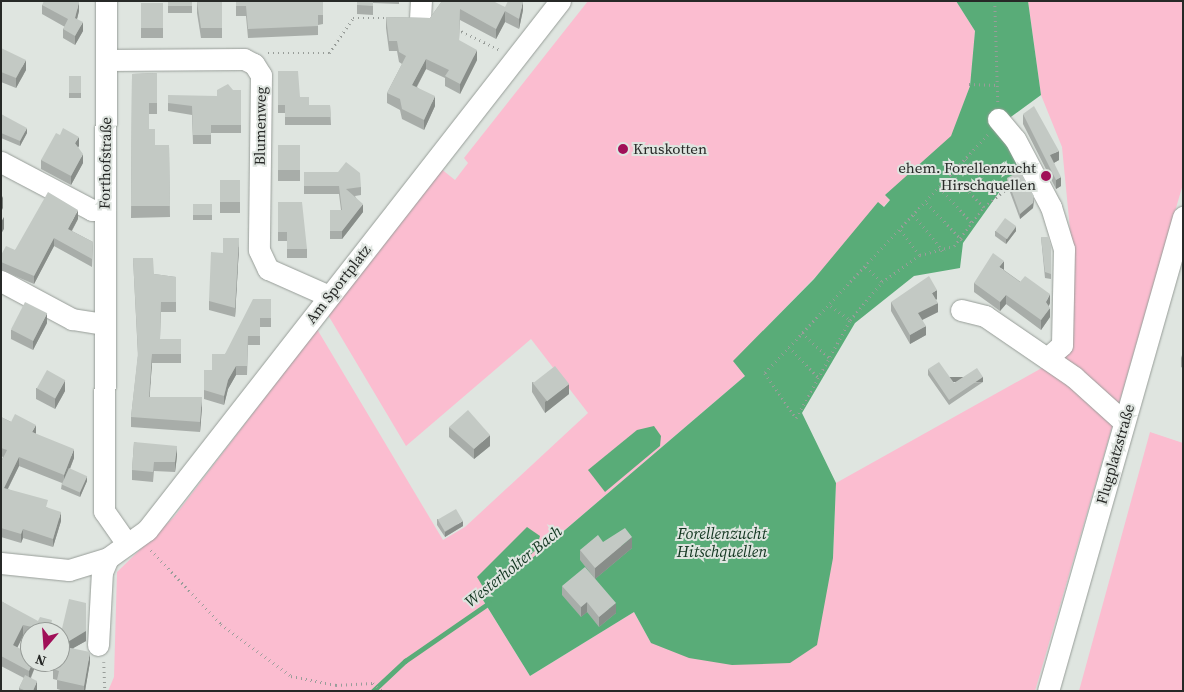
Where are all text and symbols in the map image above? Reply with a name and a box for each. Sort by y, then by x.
street label: Blumenweg [250,86,270,166]
street label: Forthofstraße [95,117,115,209]
place label: Kruskotten [633,140,707,158]
marker: Kruskotten [617,143,629,155]
place label: ehem. Forellenzucht Hirschquellen [898,158,1036,193]
marker: ehem. Forellenzucht Hirschquellen [1040,170,1052,182]
street label: Am Sportplatz [302,241,374,327]
street label: Flugplatzstraße [1092,402,1138,506]
water label: Westerholter Bach [461,521,565,611]
water label: Forellenzucht Hitschquellen [677,523,767,561]
north arrow [20,622,70,672]
text: N [33,649,49,671]

